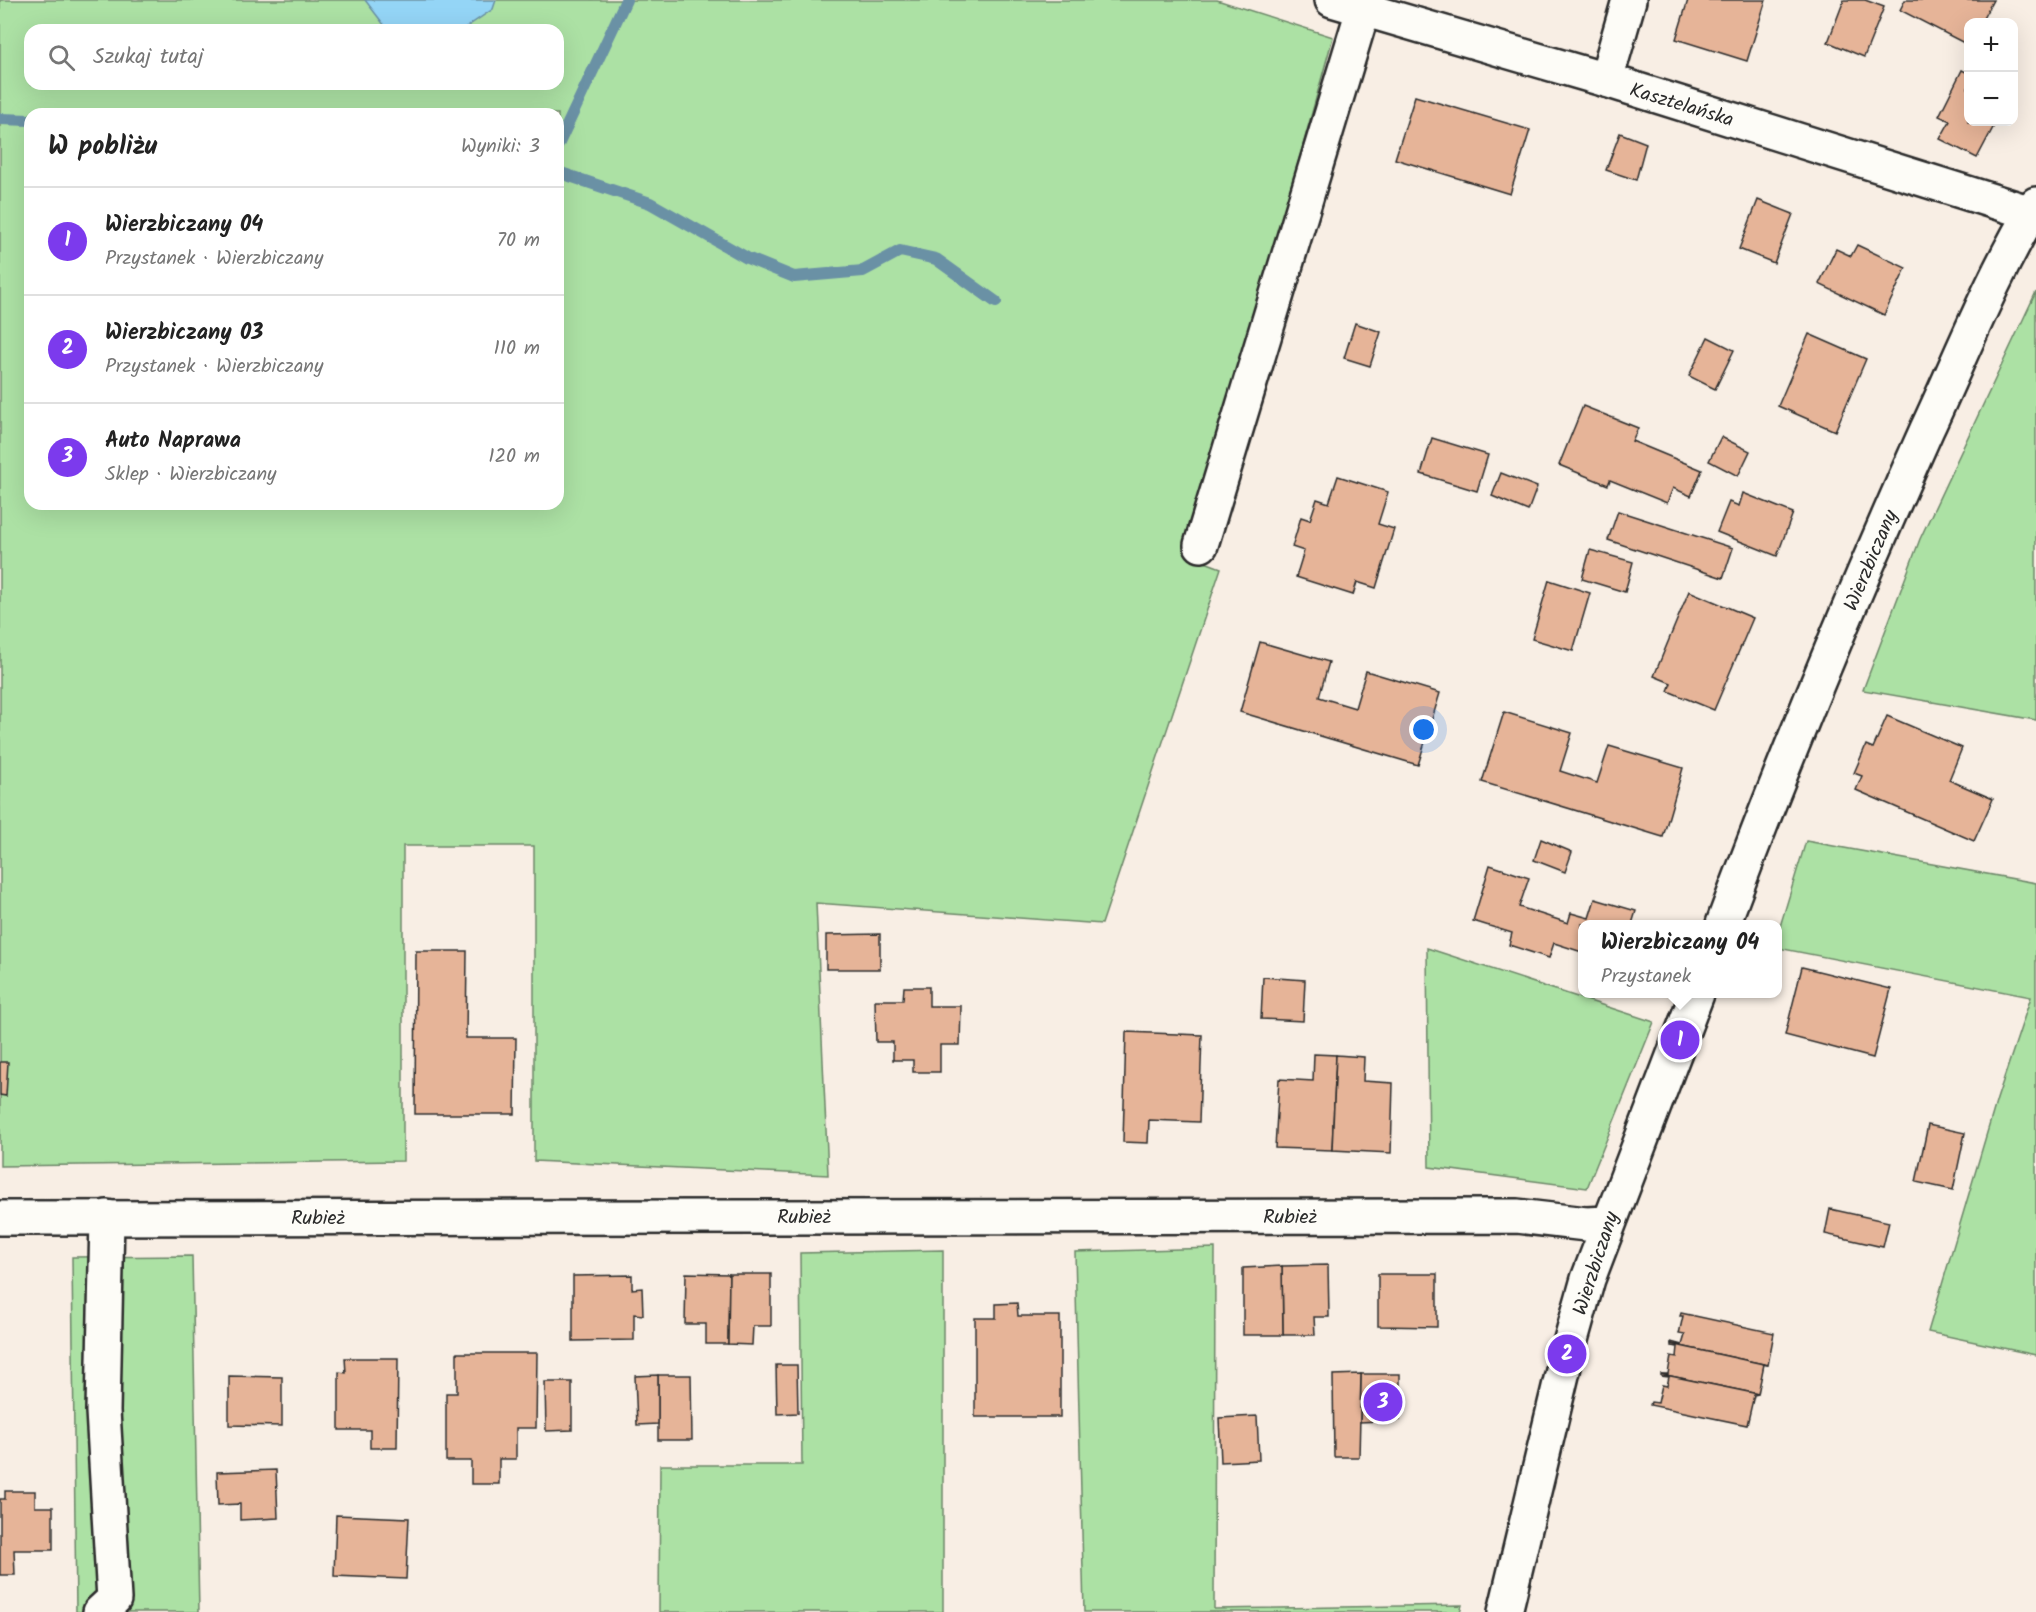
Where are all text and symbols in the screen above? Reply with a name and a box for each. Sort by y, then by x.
map controls [1964,18,2018,126]
button: + [1964,18,2018,72]
search box [24,24,564,90]
text: Szukaj tutaj [93,40,204,75]
icon: search [45,41,78,74]
button: − [1964,72,2018,126]
street label: Kasztelańska [1625,75,1737,137]
text: W pobliżu [48,126,157,168]
text: Wyniki: 3 [461,131,540,163]
text: Wierzbiczany 04 [105,208,263,243]
text: 1 [64,225,71,257]
text: 70 m [497,225,540,257]
text: Przystanek · Wierzbiczany [105,243,323,275]
text: Wierzbiczany 03 [105,316,263,351]
text: 2 [62,333,73,365]
text: 110 m [494,333,540,365]
text: Przystanek · Wierzbiczany [105,351,323,383]
text: Auto Naprawa [105,424,241,459]
text: 3 [62,441,73,473]
text: 120 m [488,441,540,473]
text: Sklep · Wierzbiczany [105,459,276,491]
street label: Wierzbiczany [1836,505,1908,616]
your location [1409,715,1438,744]
popup [1578,920,1782,998]
text: Wierzbiczany 04 [1601,926,1759,961]
text: Przystanek [1601,961,1691,993]
pin: 1 [1660,1018,1700,1062]
street label: Rubież [777,1202,831,1234]
street label: Rubież [1263,1202,1317,1234]
street label: Rubież [291,1203,345,1235]
street label: Wierzbiczany [1565,1207,1629,1320]
pin: 2 [1548,1332,1586,1376]
pin: 3 [1364,1380,1402,1424]

